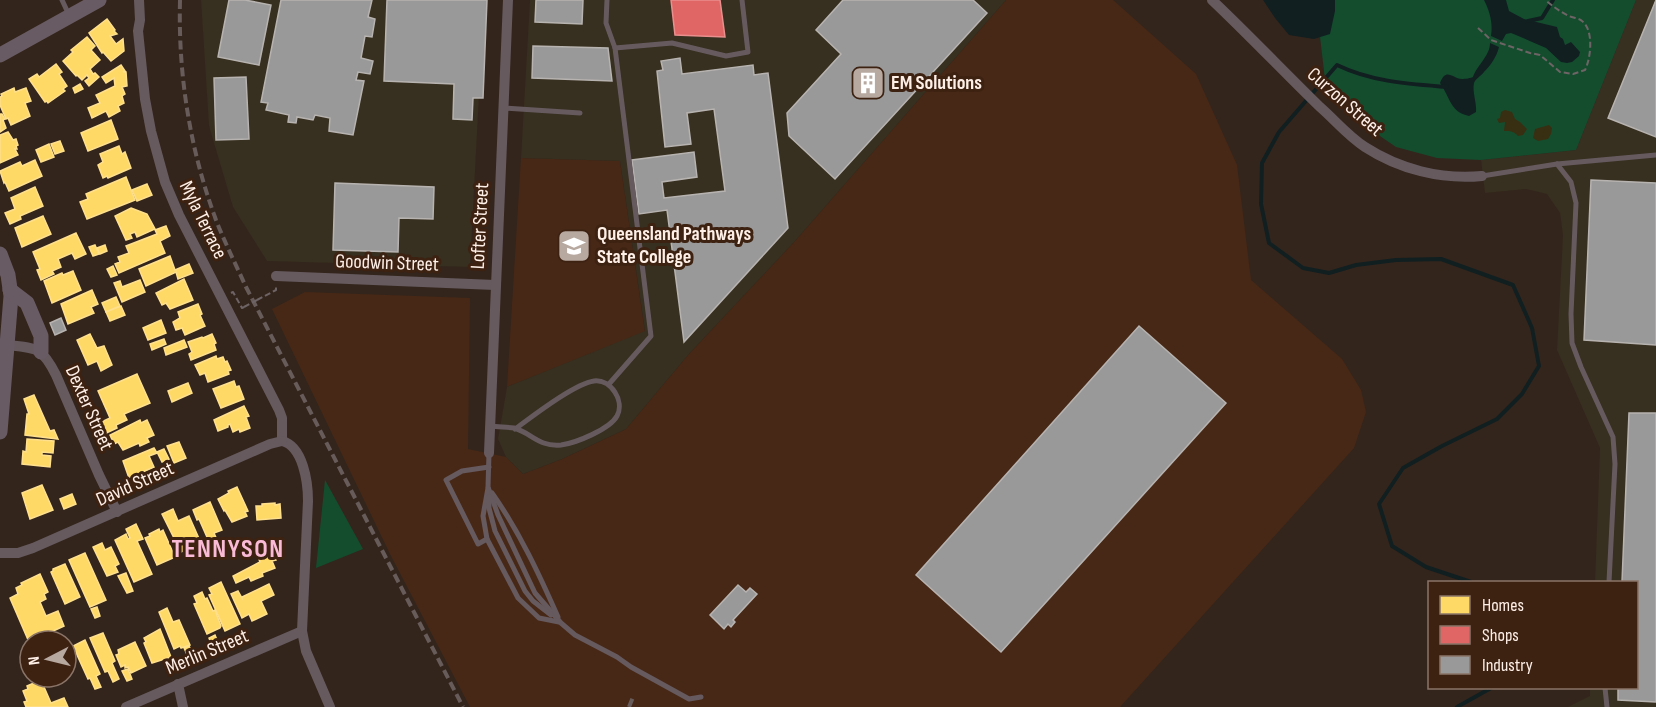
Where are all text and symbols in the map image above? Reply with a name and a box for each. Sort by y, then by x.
street label: Curzon Street [1302,62,1388,142]
building icon: EM Solutions [850,65,886,101]
place label: EM Solutions [891,71,982,95]
street label: Myla Terrace [174,177,232,263]
street label: Lofter Street [466,182,494,270]
place label: Queensland Pathways State College [597,222,751,269]
school or university icon: Queensland Pathways State College [556,228,592,264]
street label: Goodwin Street [335,249,439,277]
street label: Dexter Street [60,362,118,454]
street label: David Street [92,456,178,512]
district label: TENNYSON [171,534,285,565]
legend [1428,581,1638,689]
text: Homes [1482,595,1524,616]
street label: Merlin Street [162,624,252,680]
text: Shops [1482,625,1519,646]
north arrow [18,629,78,689]
text: N [25,655,45,666]
text: Industry [1482,655,1533,676]

